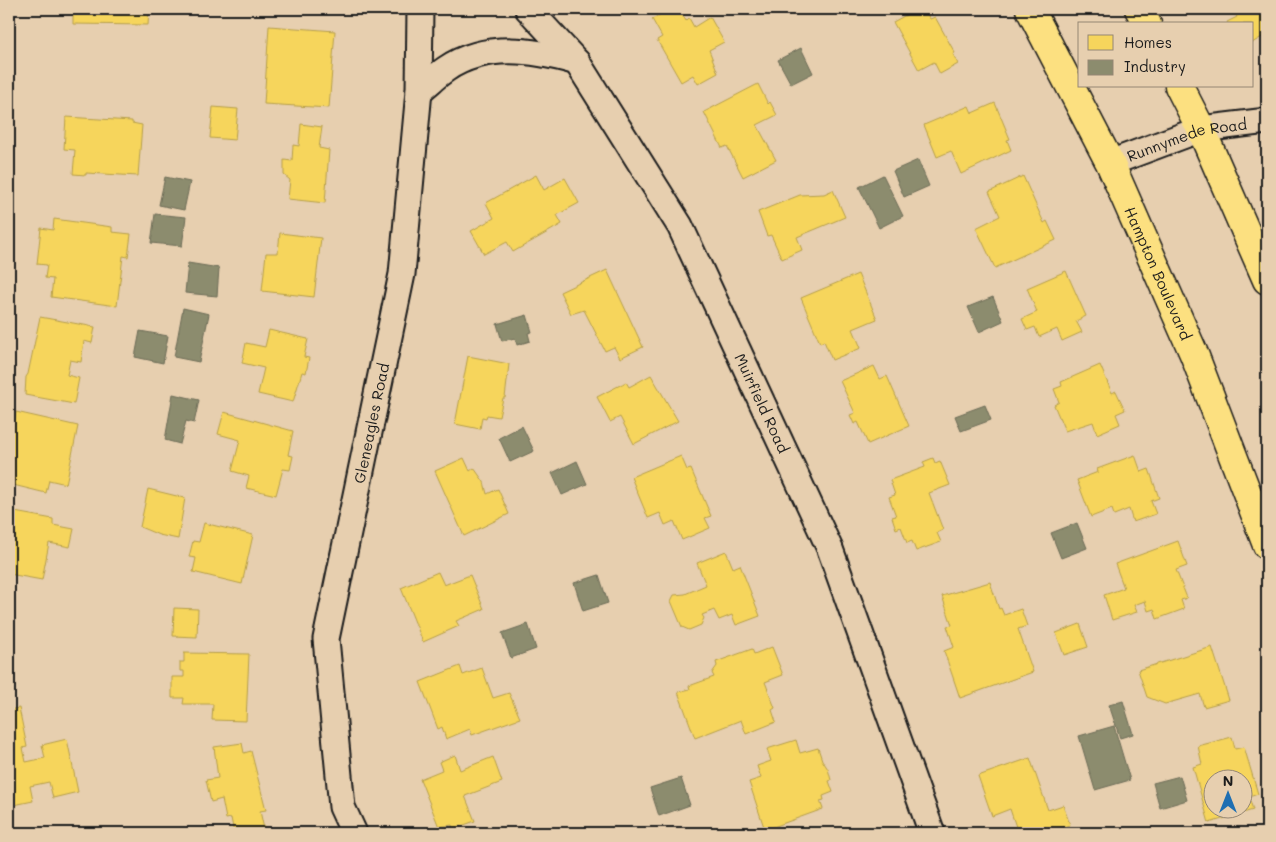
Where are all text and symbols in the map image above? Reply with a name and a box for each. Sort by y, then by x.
legend [1078,22,1254,88]
text: Homes [1124,32,1172,52]
text: Industry [1124,56,1186,76]
street label: Runnymede Road [1124,114,1248,166]
street label: Hampton Boulevard [1120,203,1197,343]
street label: Muirfield Road [730,350,794,456]
street label: Gleneagles Road [349,361,393,485]
north arrow [1204,770,1254,820]
text: N [1223,771,1233,790]

